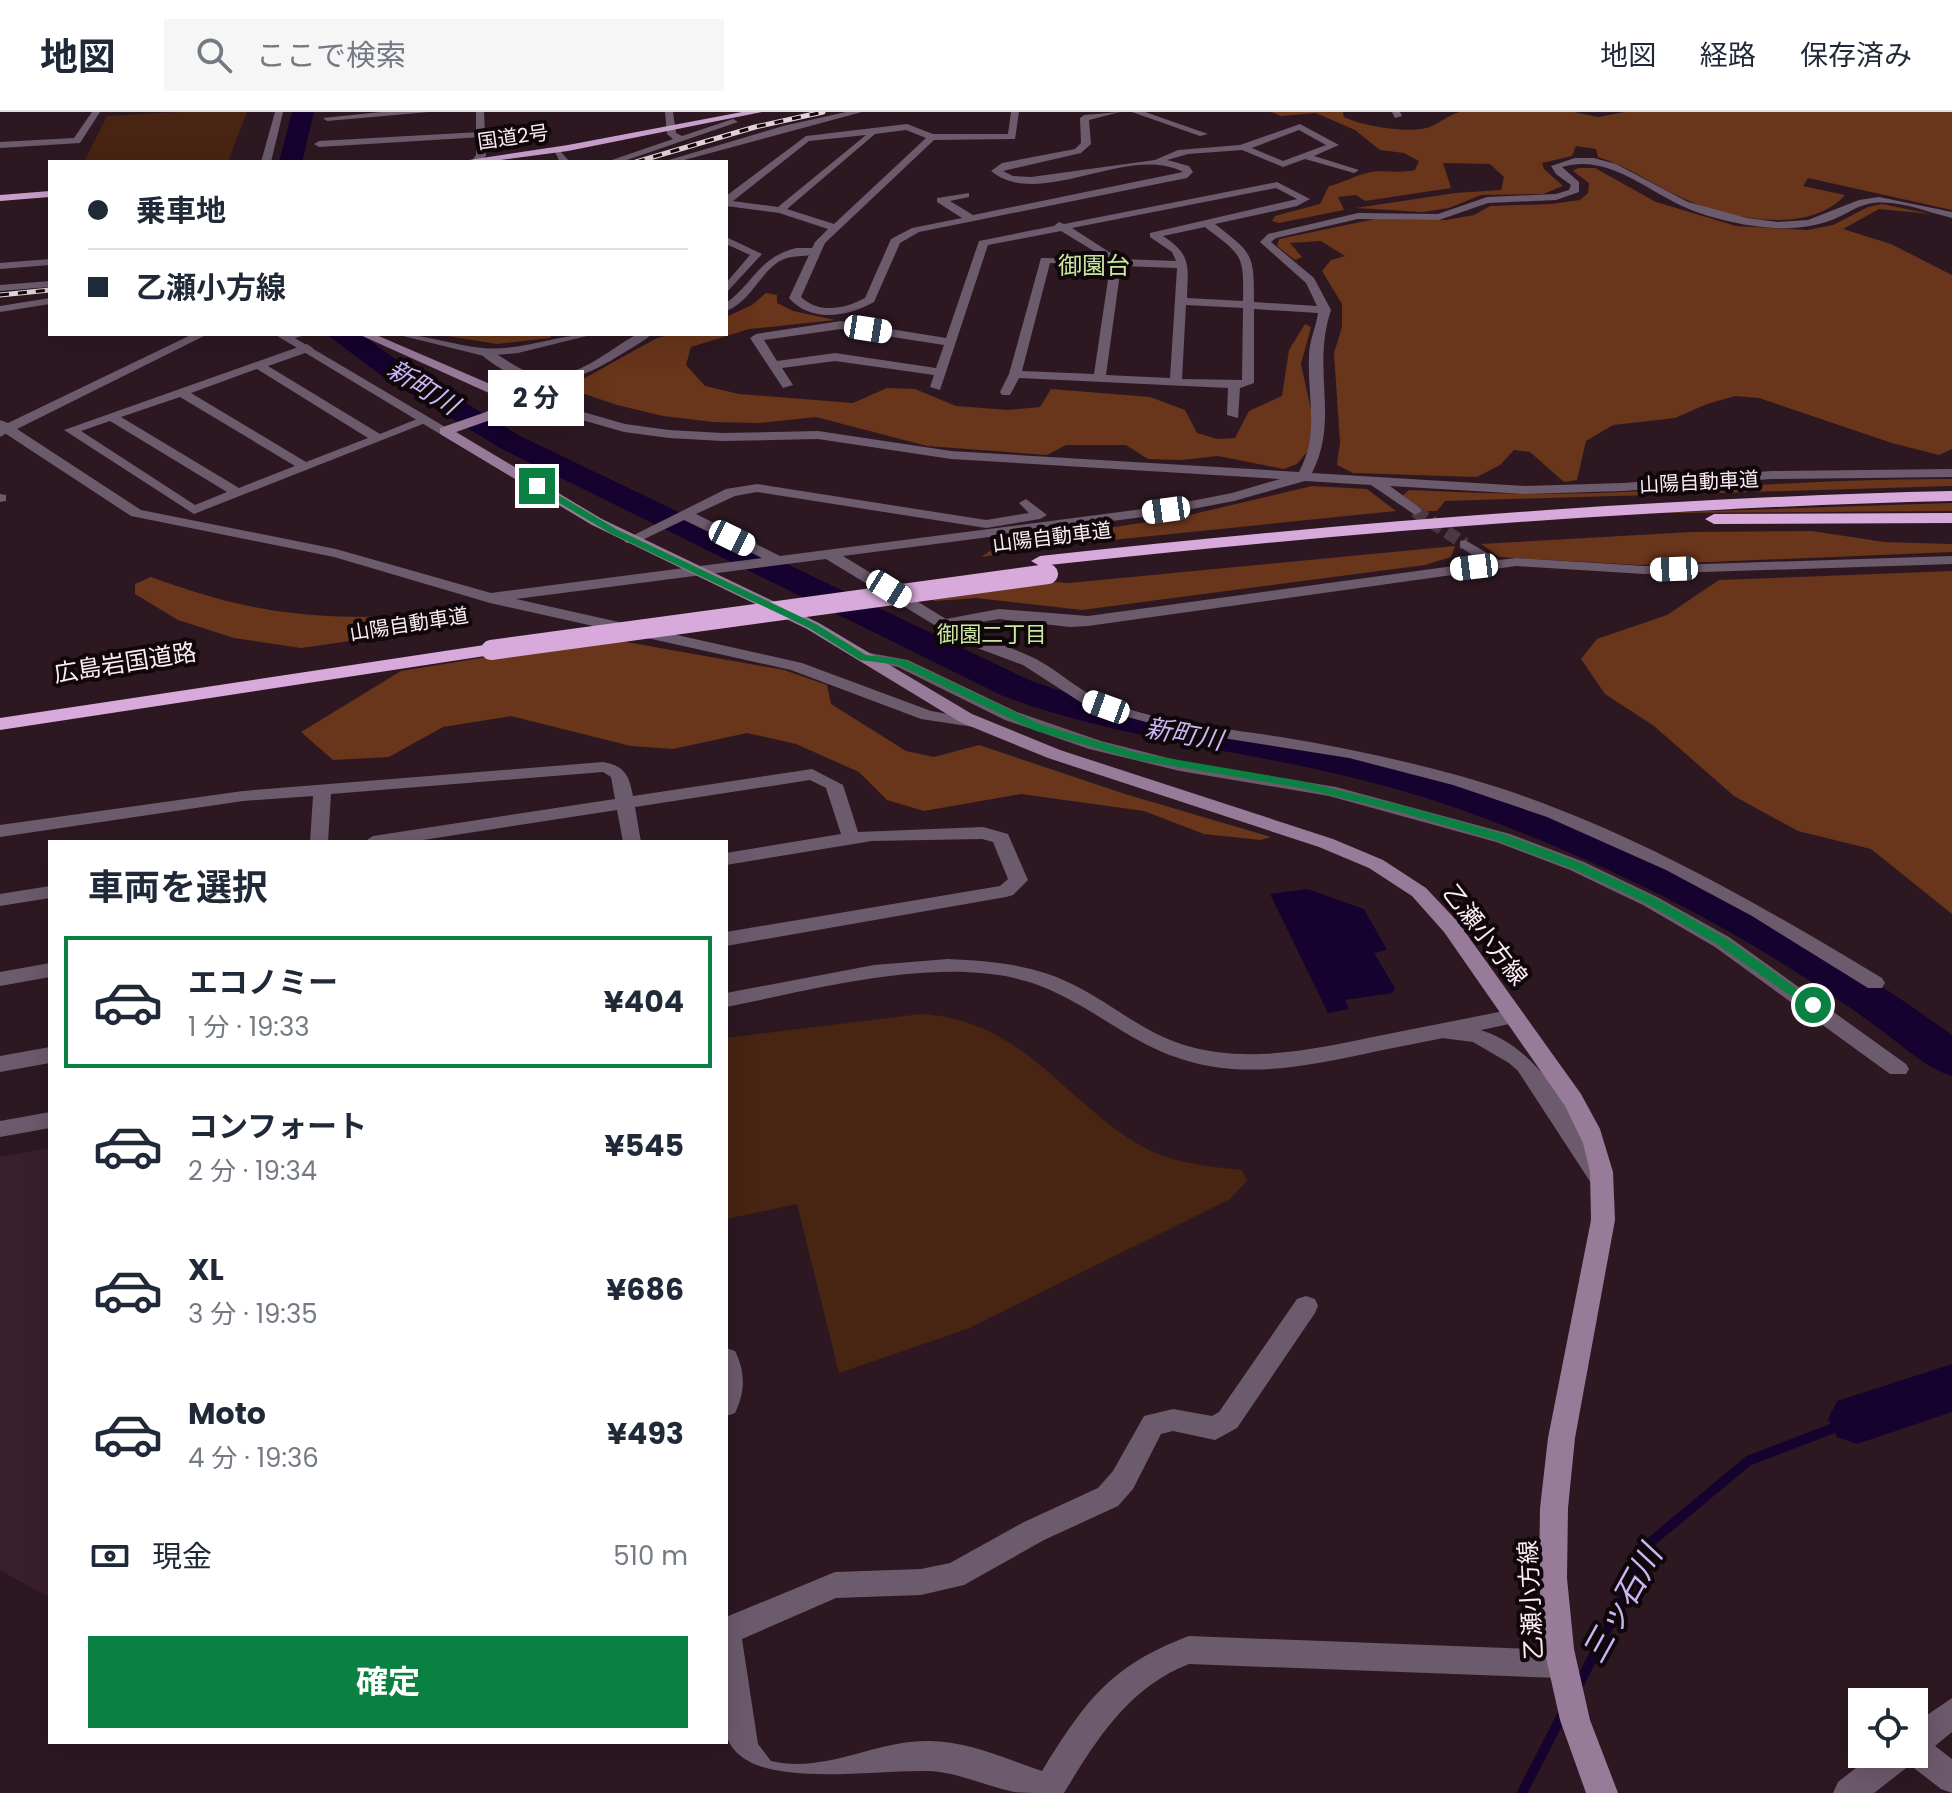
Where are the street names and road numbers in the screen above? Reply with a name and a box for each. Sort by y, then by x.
street label: 国道2号 [476,118,550,156]
street label: 山陽自動車道 [1638,465,1760,499]
street label: 山陽自動車道 [991,516,1113,558]
street label: 山陽自動車道 [348,601,470,647]
street label: 広島岩国道路 [51,635,199,690]
street label: 乙瀬小方線 [1435,877,1535,992]
street label: 乙瀬小方線 [1511,1539,1550,1661]

